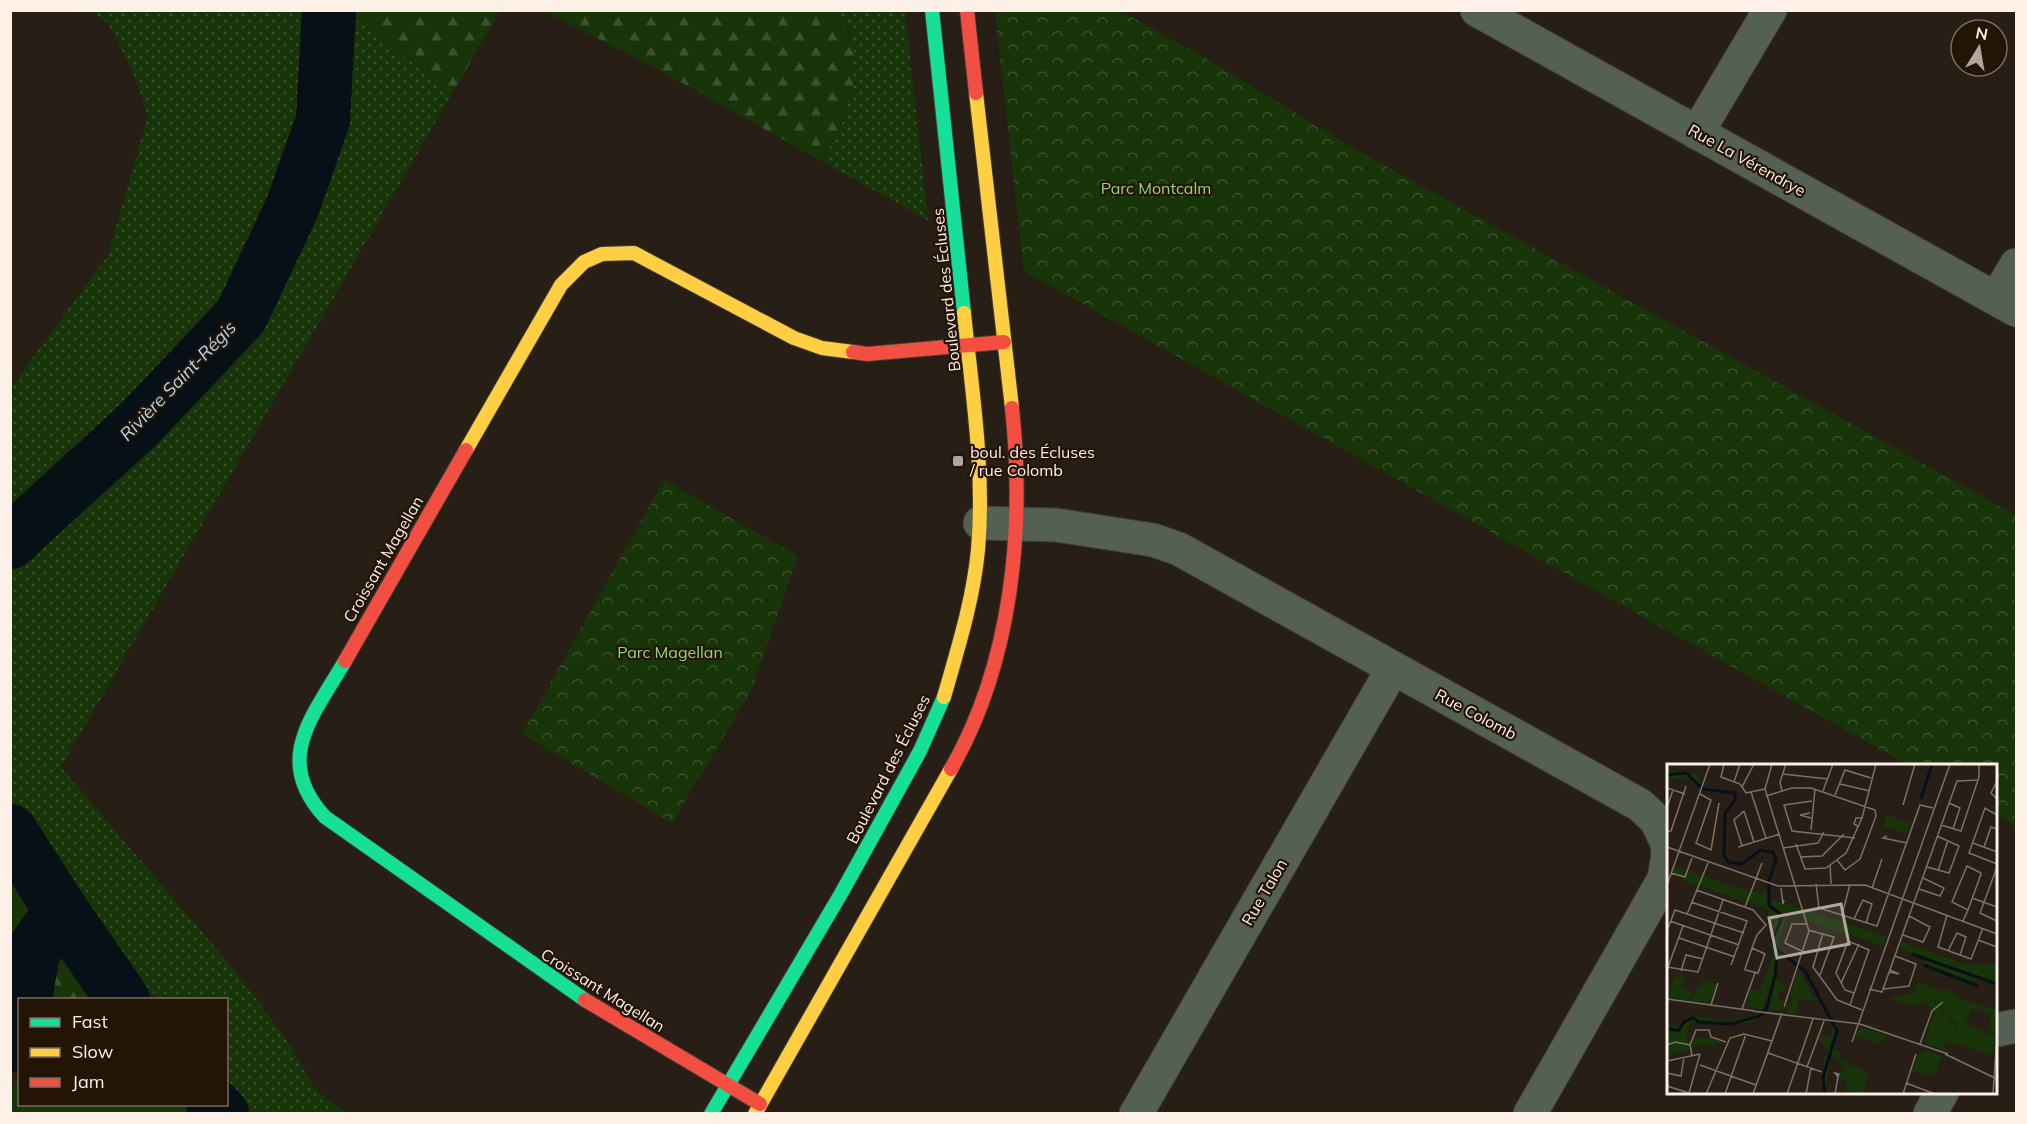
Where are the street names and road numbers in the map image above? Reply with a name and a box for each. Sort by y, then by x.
street label: Rue La Vérendrye [1685,119,1809,201]
street label: Boulevard des Écluses [927,207,965,373]
street label: Croissant Magellan [339,492,427,626]
street label: Rue Colomb [1432,684,1520,744]
street label: Boulevard des Écluses [842,691,934,847]
street label: Rue Talon [1237,855,1291,929]
street label: Croissant Magellan [537,944,669,1036]

